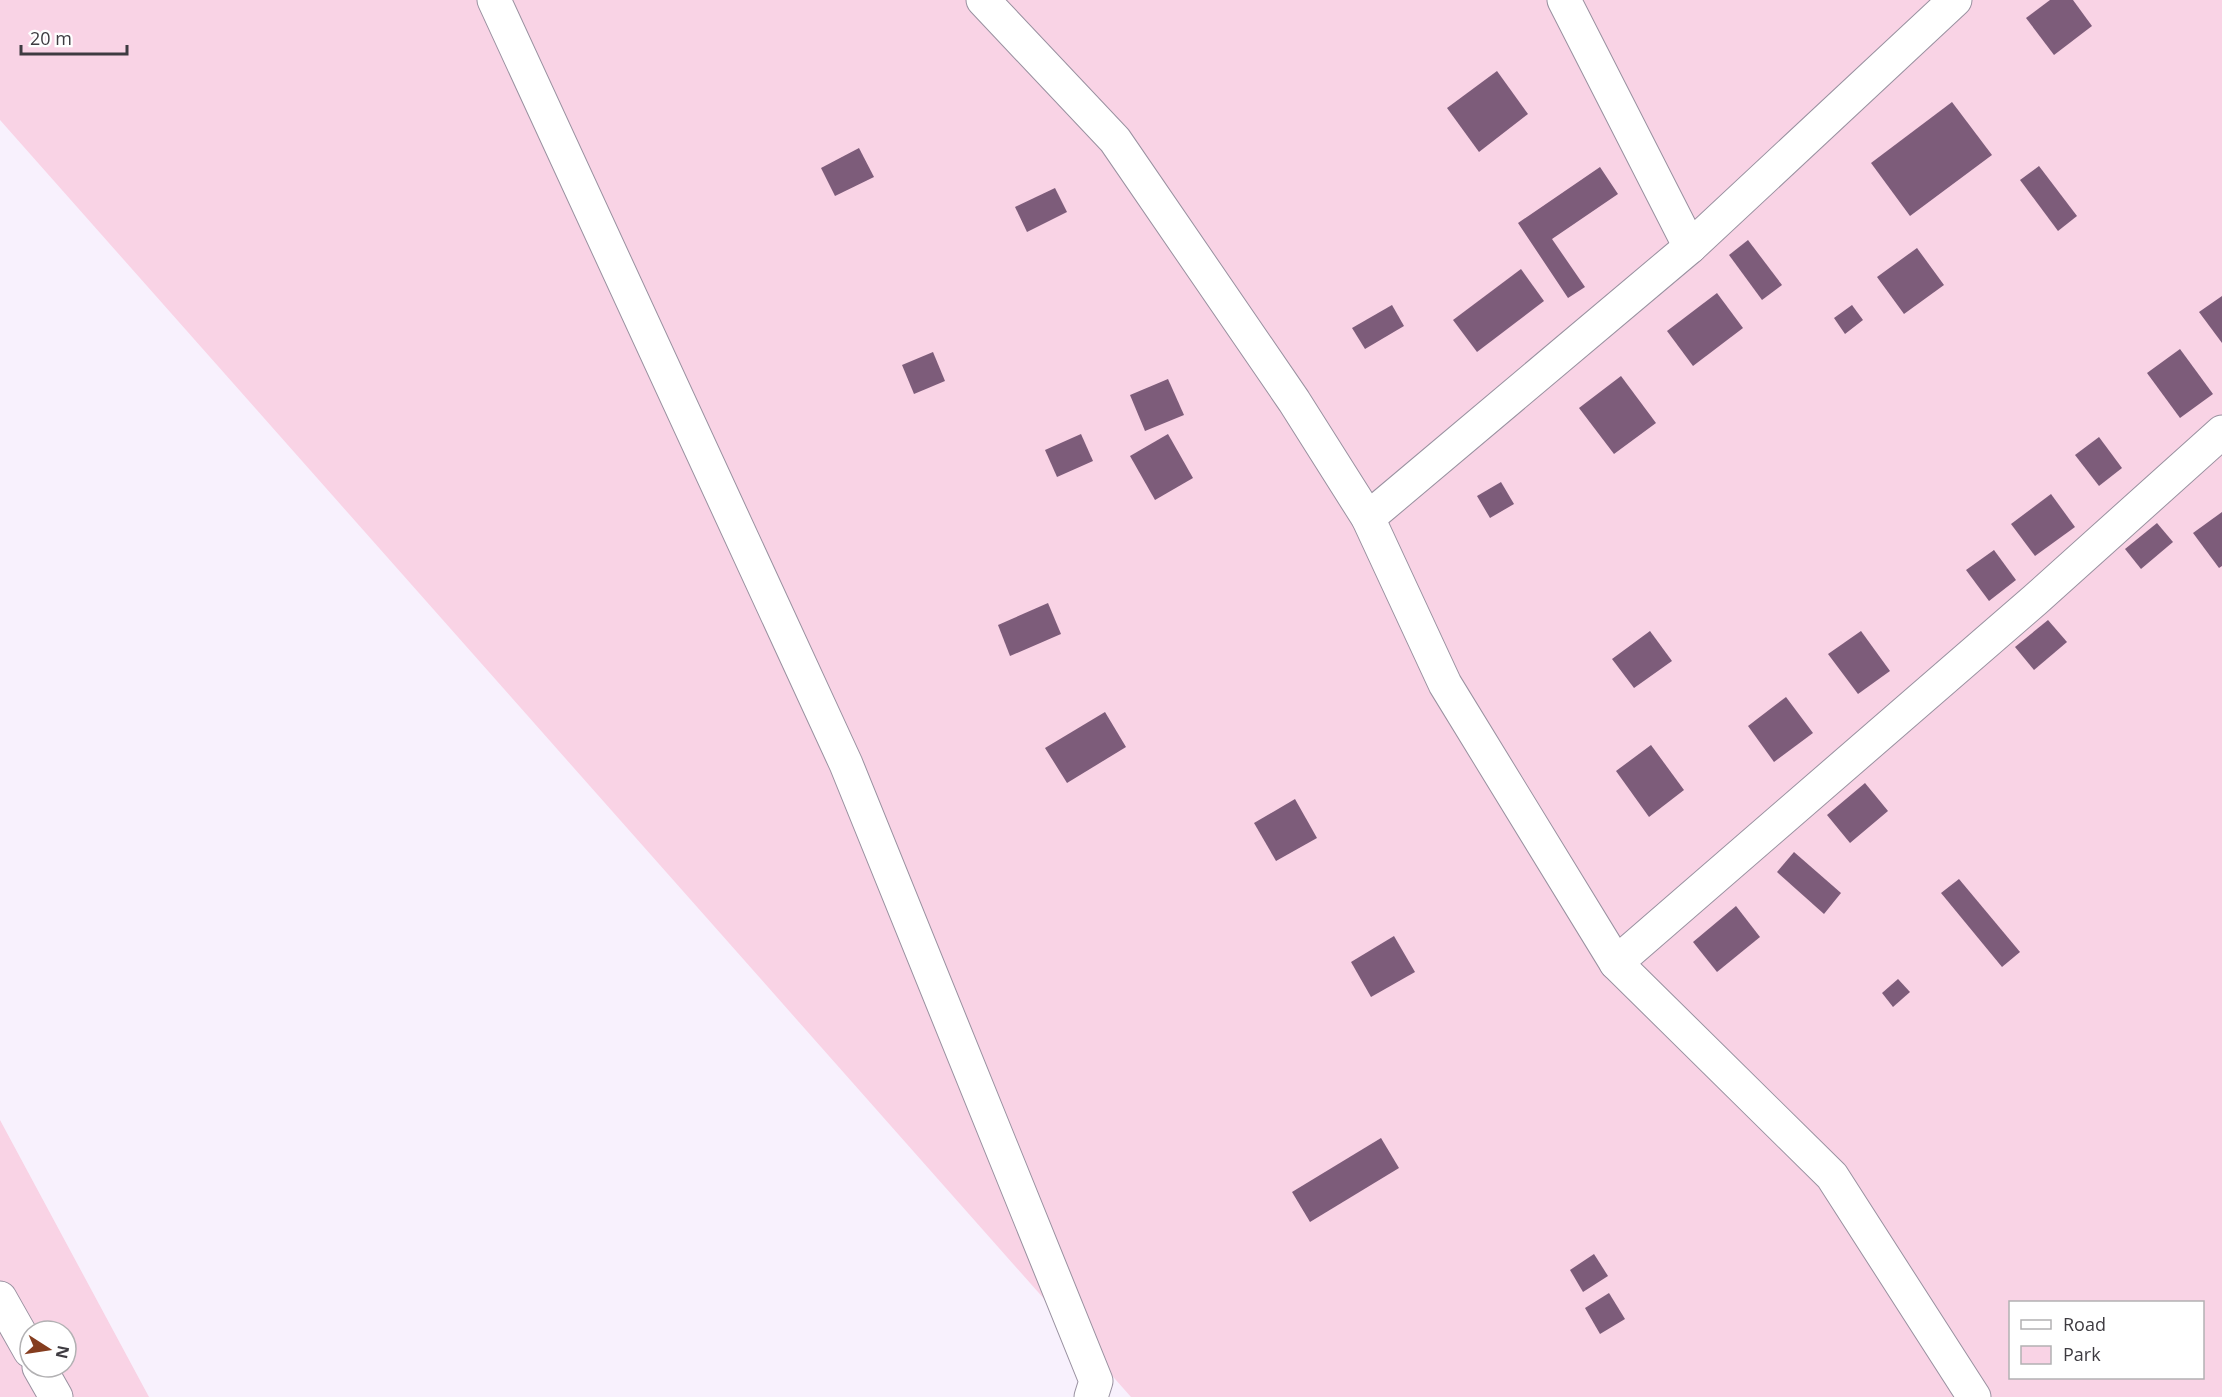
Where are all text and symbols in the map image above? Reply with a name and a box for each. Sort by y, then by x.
scale bar [21,18,128,56]
text: 20 m [30,26,72,50]
legend [2009,1301,2204,1379]
text: Road [2063,1312,2106,1336]
north arrow [18,1319,78,1379]
text: Park [2063,1342,2101,1366]
text: N [51,1343,75,1361]

